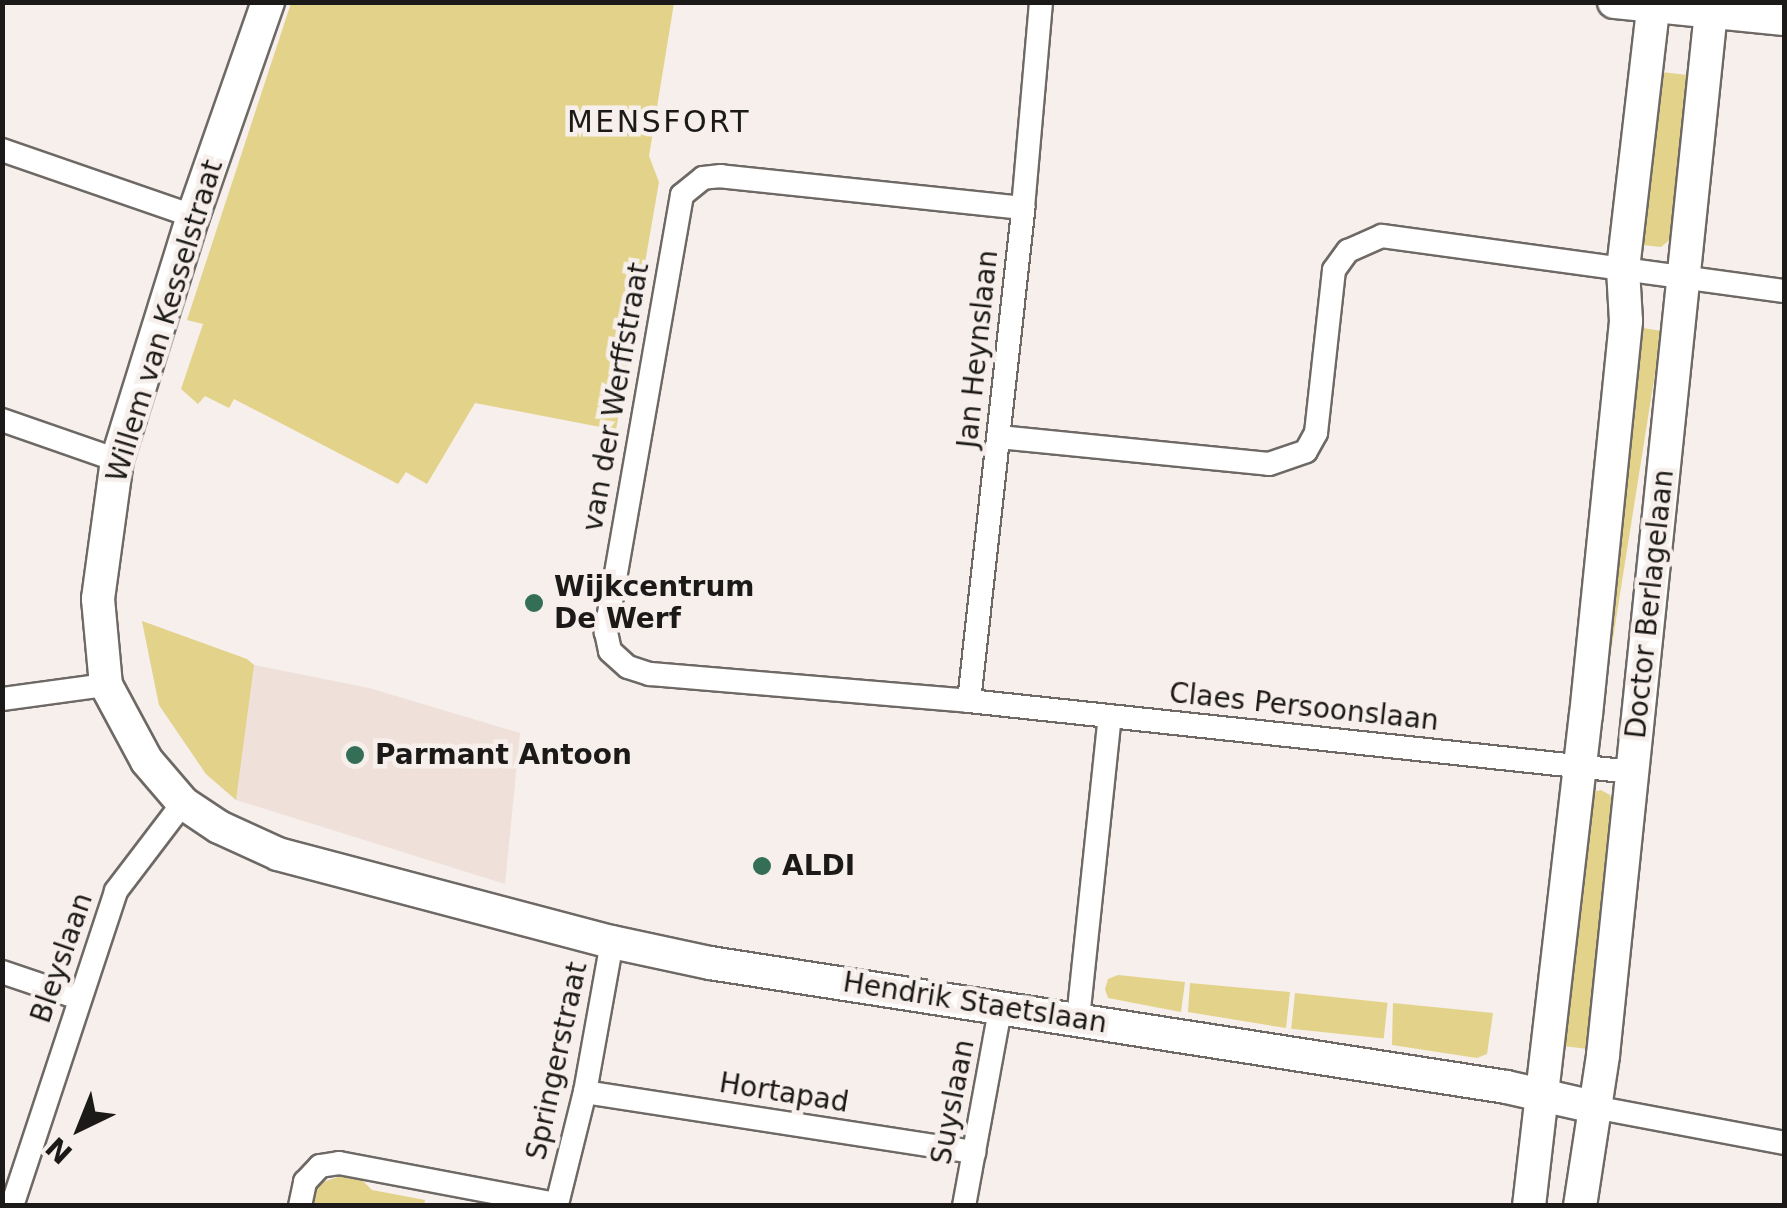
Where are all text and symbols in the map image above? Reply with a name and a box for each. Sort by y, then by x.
district label: MENSFORT [567,104,751,140]
street label: Willem van Kesselstraat [100,156,230,486]
street label: Jan Heynslaan [951,248,1005,450]
street label: van der Werffstraat [576,260,656,534]
street label: Doctor Berlagelaan [1619,468,1681,740]
place label: Wijkcentrum De Werf [554,570,755,636]
marker: Wijkcentrum De Werf [523,592,545,614]
street label: Claes Persoonslaan [1168,676,1440,738]
place label: Parmant Antoon [375,738,632,772]
marker: Parmant Antoon [344,744,366,766]
place label: ALDI [782,849,855,883]
marker: ALDI [751,855,773,877]
street label: Bleyslaan [24,889,100,1027]
street label: Springerstraat [520,959,594,1163]
street label: Hendrik Staetslaan [841,966,1109,1040]
street label: Suyslaan [924,1037,982,1167]
street label: Hortapad [717,1066,851,1120]
north arrow [30,1078,130,1178]
text: N [39,1130,79,1170]

